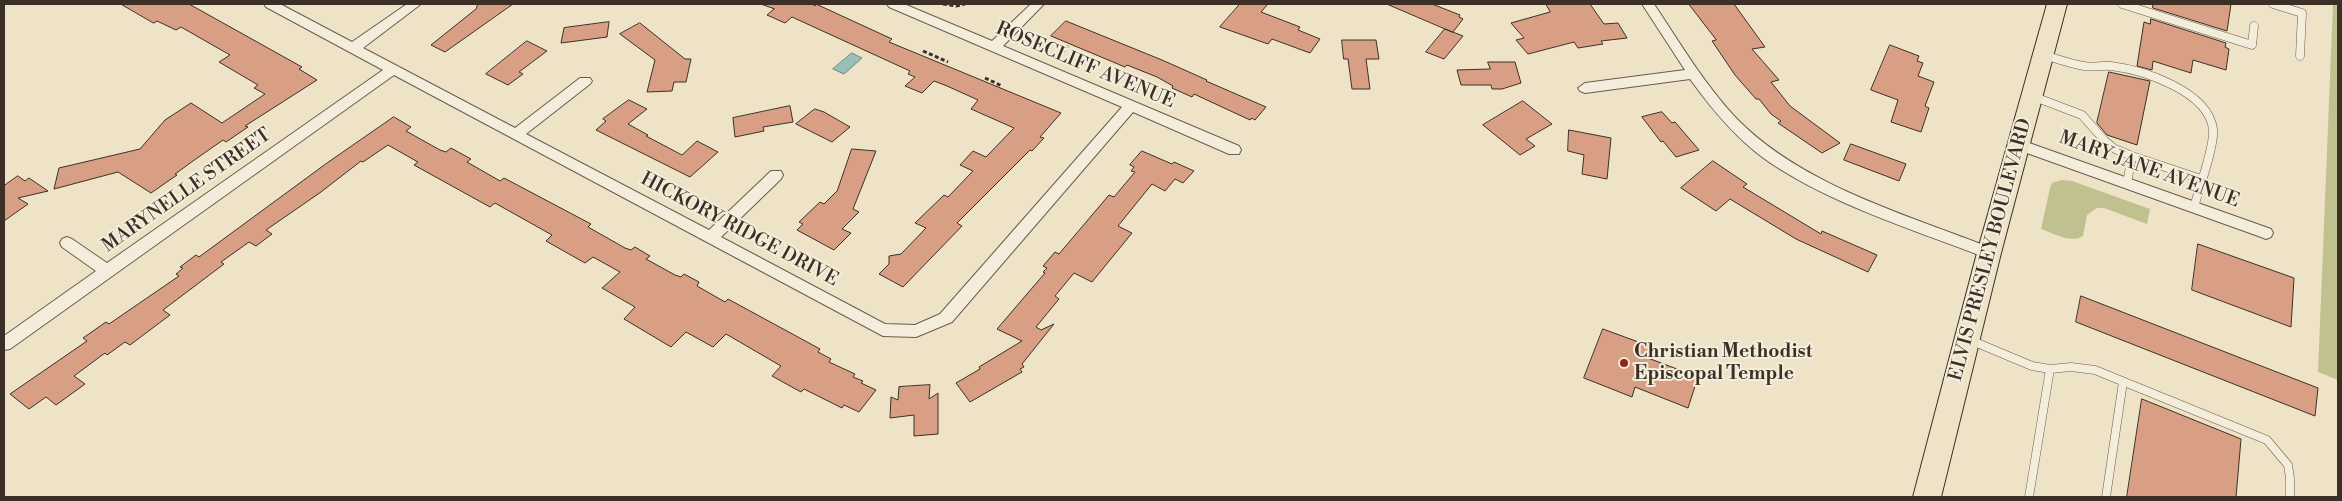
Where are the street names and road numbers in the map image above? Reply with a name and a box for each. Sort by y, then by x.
street label: ROSECLIFF AVENUE [992,18,1178,114]
street label: ELVIS PRESLEY BOULEVARD [1945,116,2037,384]
street label: MARYNELLE STREET [98,124,276,258]
street label: MARY JANE AVENUE [2056,127,2242,213]
street label: HICKORY RIDGE DRIVE [636,168,842,292]

